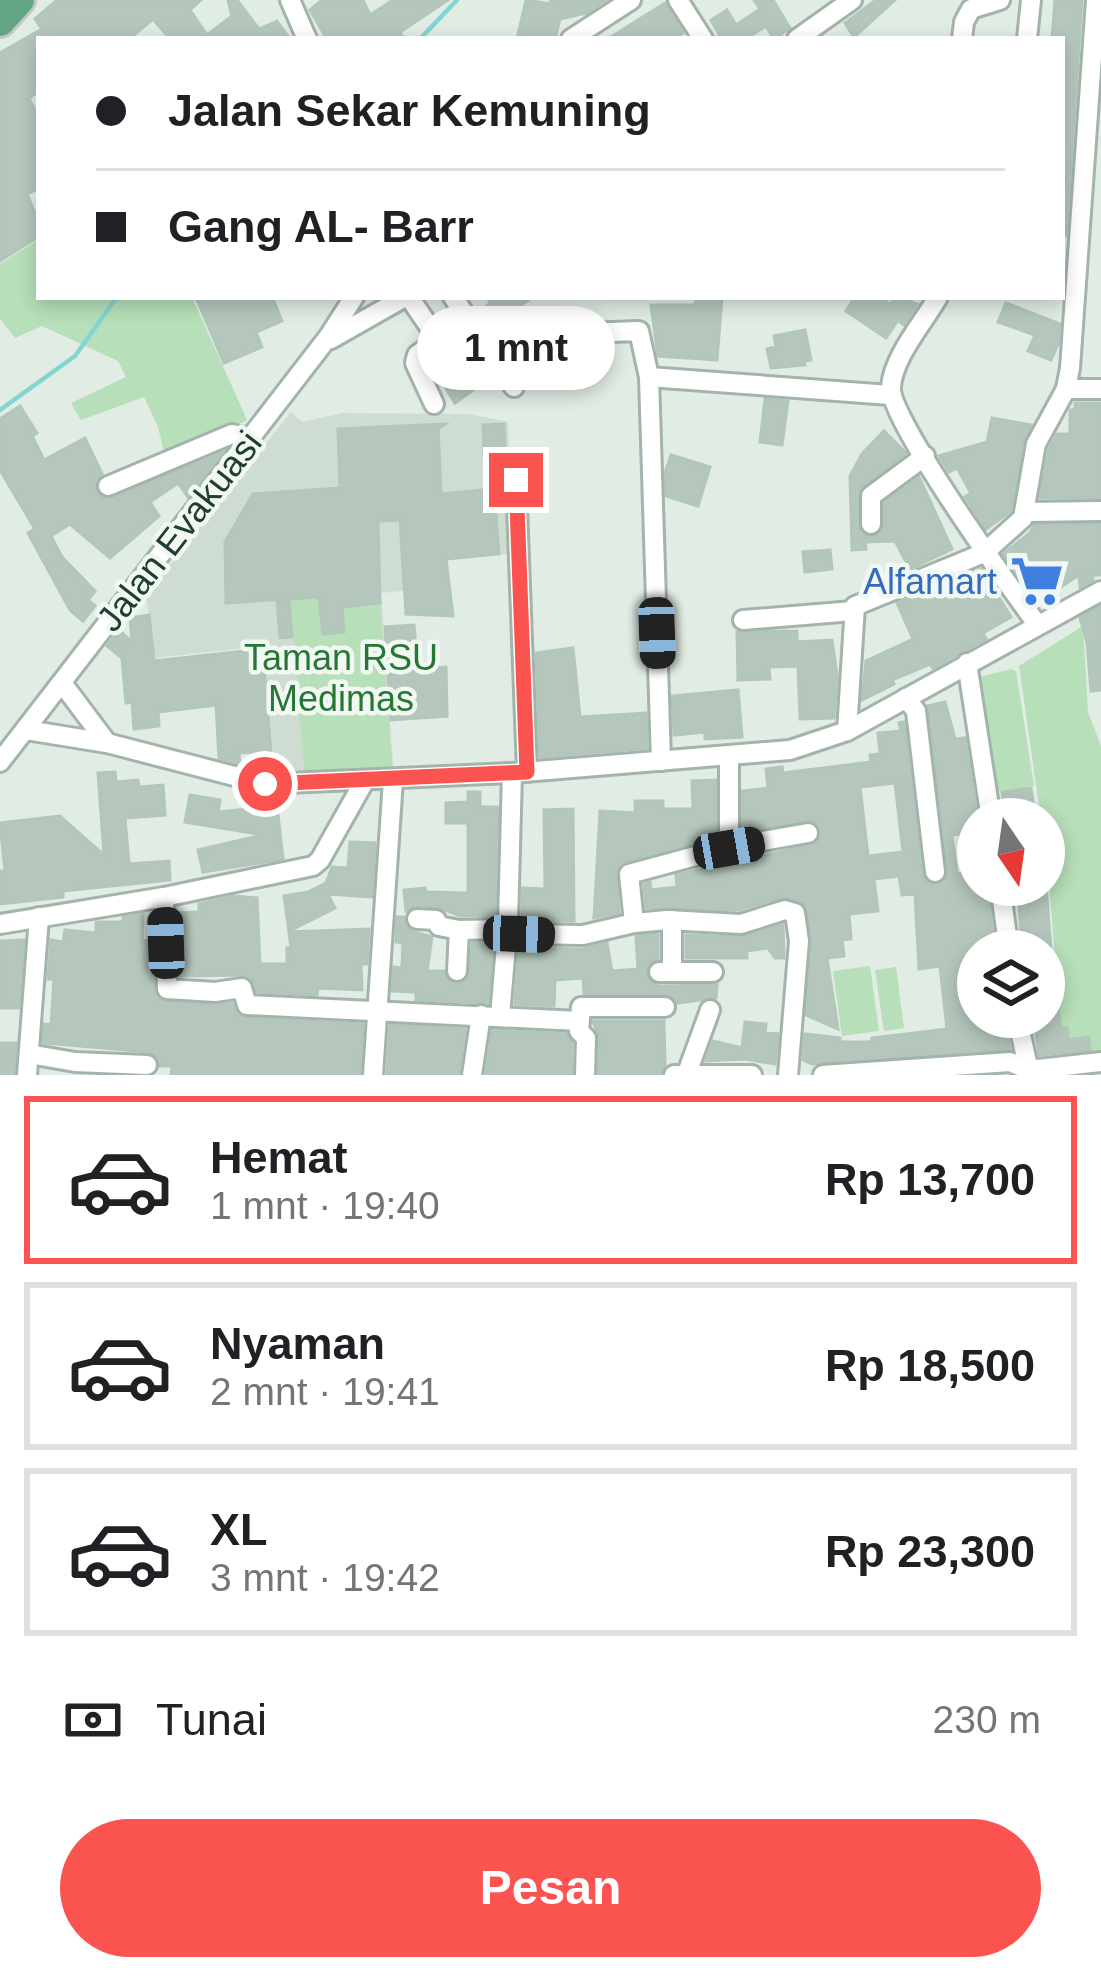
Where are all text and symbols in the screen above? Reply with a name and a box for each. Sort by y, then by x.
text: Jalan Sekar Kemuning [168,85,651,136]
text: Gang AL- Barr [168,201,474,252]
callout: 1 mnt [417,306,615,390]
text: 1 mnt [464,326,568,369]
street label: Jalan Evakuasi [88,423,270,639]
route end [489,453,543,507]
supermarket icon: Alfamart [1008,552,1066,610]
place label: Alfamart [863,561,997,602]
car [638,596,676,670]
park label: Taman RSU Medimas [244,637,438,719]
route start [238,757,292,811]
north arrow [957,798,1065,906]
map controls [957,798,1065,1038]
car [690,824,768,872]
car [147,906,185,980]
car [482,915,556,953]
button: layers [957,930,1065,1038]
icon: car [66,1126,174,1234]
text: Hemat [210,1132,348,1183]
text: Rp 13,700 [825,1154,1035,1205]
text: 1 mnt · 19:40 [210,1184,440,1227]
icon: car [66,1312,174,1420]
text: Nyaman [210,1318,385,1369]
text: Rp 18,500 [825,1340,1035,1391]
text: 2 mnt · 19:41 [210,1370,440,1413]
icon: car [66,1498,174,1606]
text: XL [210,1504,268,1555]
text: Rp 23,300 [825,1526,1035,1577]
text: 3 mnt · 19:42 [210,1556,440,1599]
icon: cash [60,1687,126,1753]
text: Tunai [156,1694,267,1745]
text: 230 m [933,1698,1041,1741]
button: Pesan [60,1819,1041,1957]

